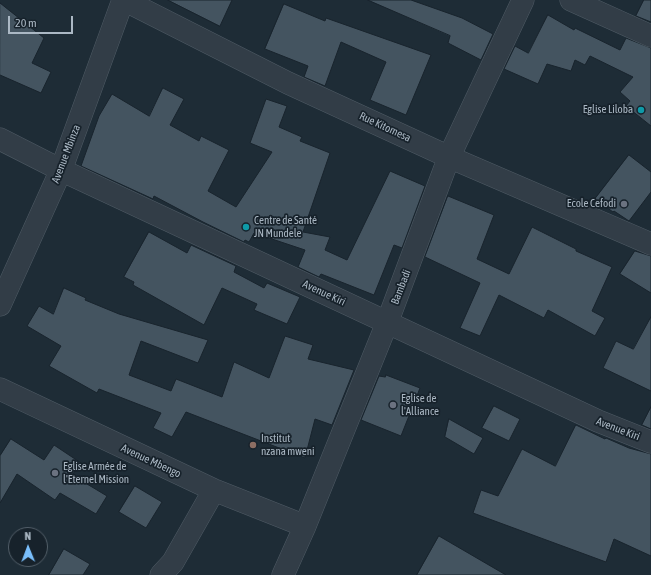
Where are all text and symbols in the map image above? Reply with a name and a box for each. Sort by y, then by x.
scale bar [10,8,75,34]
text: 20 m [15,16,37,30]
place label: Eglise Liloba [583,103,633,117]
marker: Eglise Liloba [636,105,646,115]
street label: Rue Kitomesa [357,109,413,145]
street label: Avenue Mbinza [49,123,83,185]
place label: Ecole Cefodi [567,197,616,211]
marker: Ecole Cefodi [619,199,629,209]
place label: Centre de Santé JN Mundele [254,214,317,240]
marker: Centre de Santé JN Mundele [241,222,251,232]
street label: Bambadi [388,268,414,306]
street label: Avenue Kiri [301,277,347,309]
place label: Eglise de l'Alliance [401,392,439,418]
marker: Eglise de l'Alliance [388,400,398,410]
street label: Avenue Kiri [594,415,642,443]
place label: Institut nzana mweni [261,432,315,458]
marker: Institut nzana mweni [248,440,258,450]
street label: Avenue Mbengo [119,441,183,481]
place label: Eglise Armée de l'Eternel Mission [63,460,129,486]
marker: Eglise Armée de l'Eternel Mission [50,468,60,478]
north arrow [8,527,48,567]
text: N [24,530,31,542]

